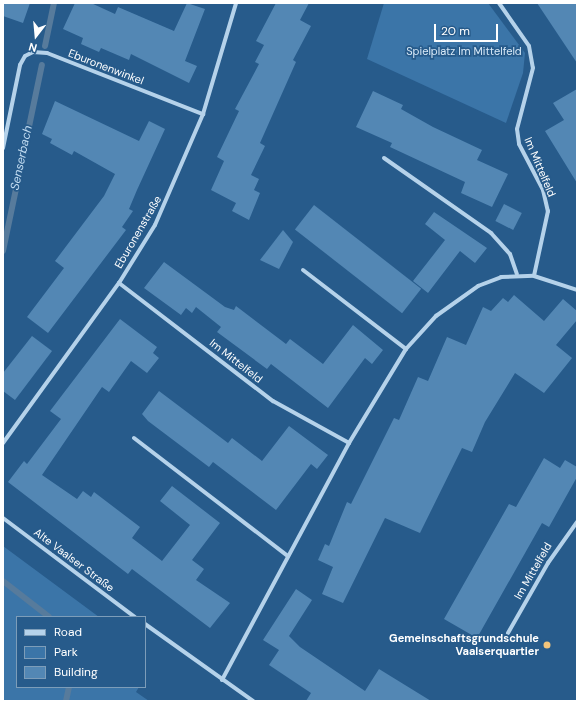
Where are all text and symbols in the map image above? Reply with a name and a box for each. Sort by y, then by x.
north arrow [16,16,56,56]
scale bar [436,16,500,42]
text: 20 m [441,23,470,39]
text: N [27,40,38,55]
park label: Spielplatz Im Mittelfeld [406,44,522,58]
street label: Eburonenwinkel [66,47,146,87]
water label: Senserbach [8,124,36,192]
street label: Im Mittelfeld [522,135,558,199]
street label: Eburonenstraße [112,193,164,271]
street label: Im Mittelfeld [207,336,265,386]
street label: Alte Vaalser Straße [31,526,117,594]
street label: Im Mittelfeld [511,540,555,602]
legend [16,616,146,688]
text: Road [54,624,82,640]
place label: Gemeinschaftsgrundschule Vaalserquartier [389,632,539,658]
marker: Gemeinschaftsgrundschule Vaalserquartier [542,640,552,650]
text: Park [54,644,78,660]
text: Building [54,664,98,680]

